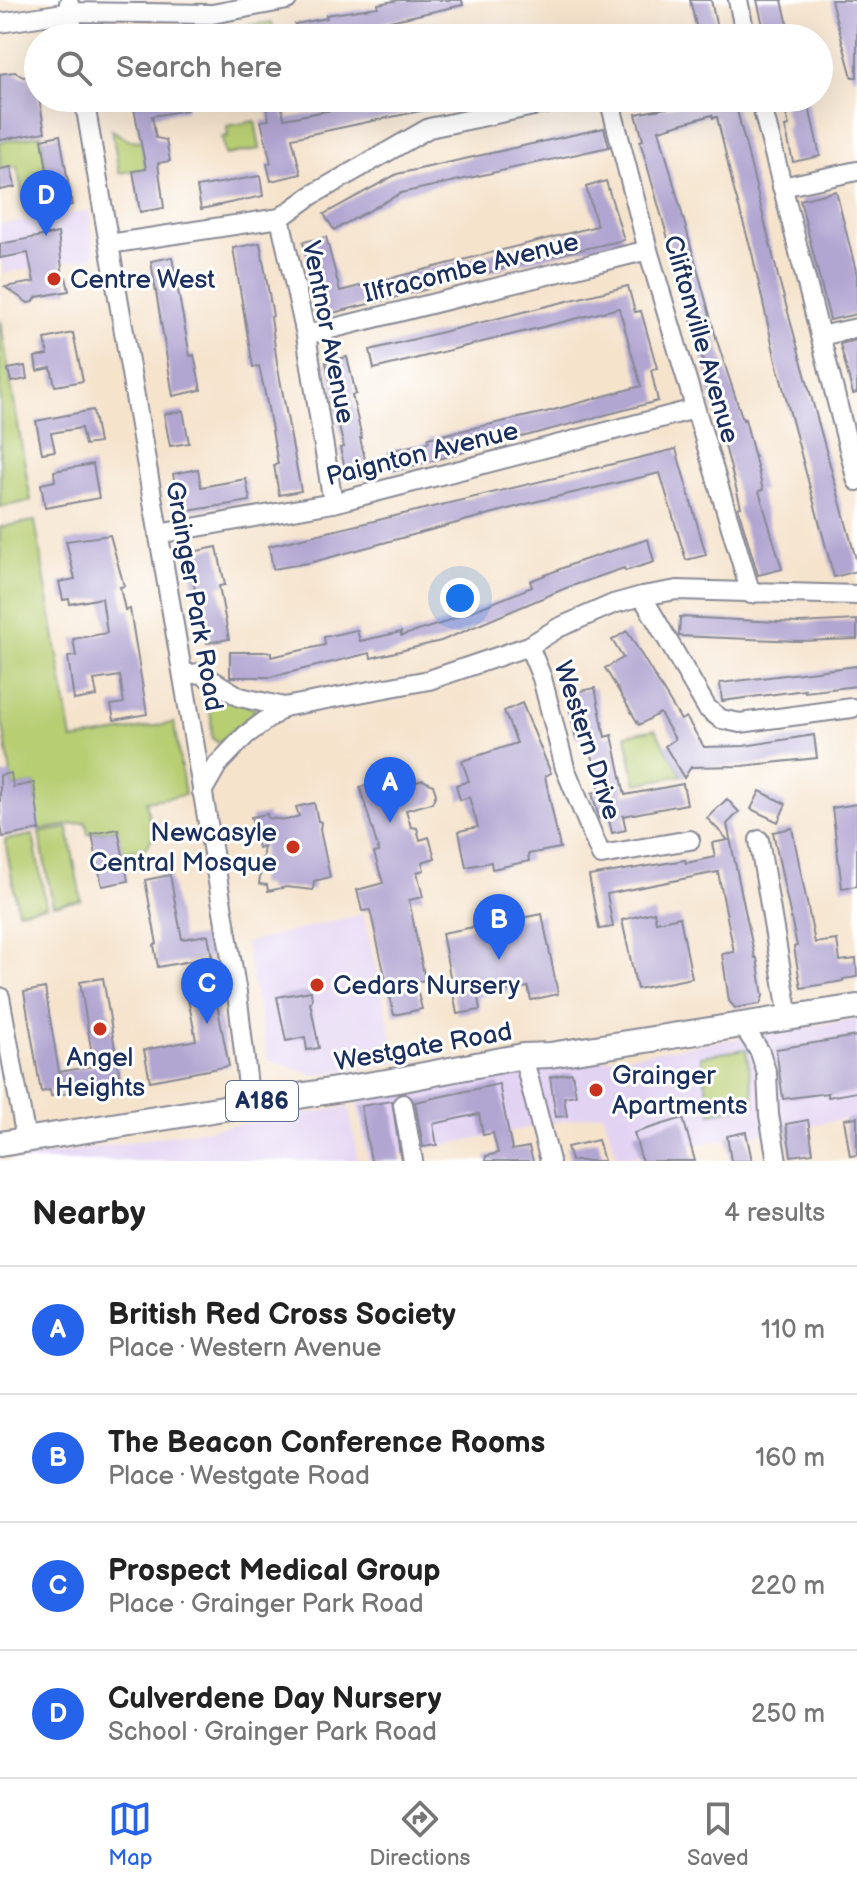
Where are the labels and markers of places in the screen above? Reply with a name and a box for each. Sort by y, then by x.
pin: D [20,170,72,236]
place label: Centre West [70,265,215,296]
marker: Centre West [45,270,63,288]
pin: A [364,757,416,823]
place label: Newcasyle Central Mosque [89,818,277,879]
marker: Newcasyle Central Mosque [284,838,302,856]
pin: B [473,894,525,960]
pin: C [181,958,233,1024]
place label: Cedars Nursery [333,971,520,1002]
marker: Cedars Nursery [308,976,326,994]
marker: Angel Heights [91,1020,109,1038]
place label: Angel Heights [55,1043,145,1104]
place label: Grainger Apartments [612,1061,748,1122]
marker: Grainger Apartments [587,1081,605,1099]

